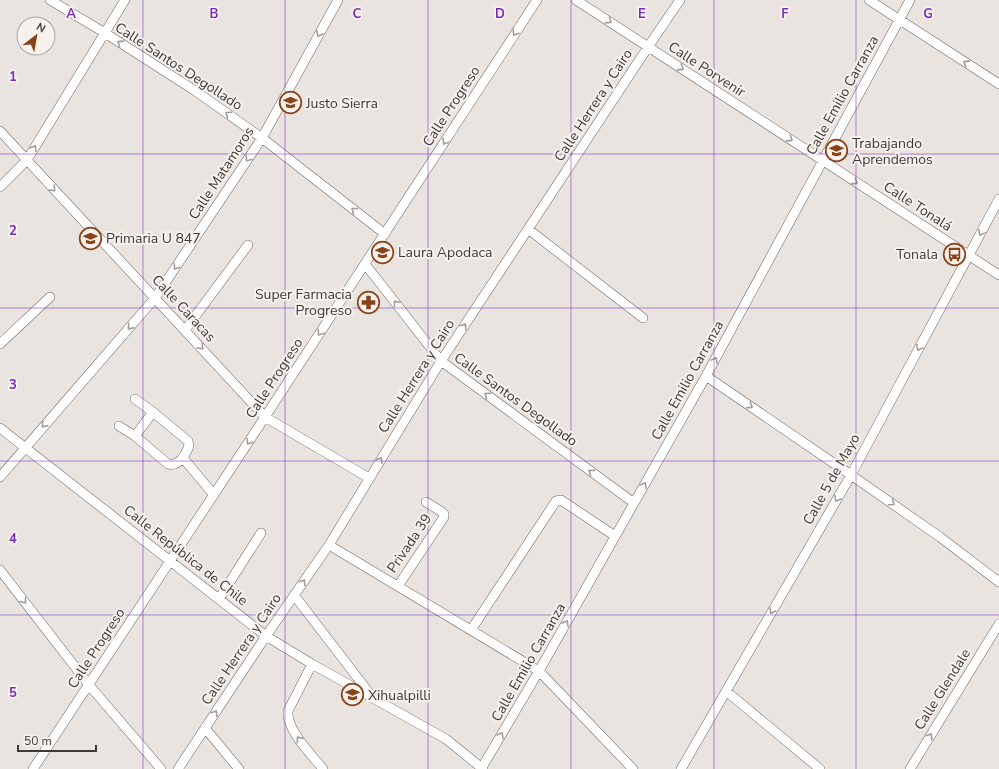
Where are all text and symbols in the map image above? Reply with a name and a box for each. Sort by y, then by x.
text: A [66,5,76,23]
text: B [210,5,219,23]
text: C [353,5,362,23]
text: D [495,5,505,23]
text: E [638,5,646,23]
text: F [781,5,789,23]
text: G [923,5,933,23]
north arrow [16,16,56,56]
one-way arrow [605,16,612,24]
street label: Calle Santos Degollado [111,18,246,115]
text: N [34,19,48,36]
one-way arrow [513,29,520,36]
one-way arrow [317,30,324,37]
street label: Calle Emilio Carranza [802,32,883,158]
street label: Calle Porvenir [664,37,749,101]
one-way arrow [117,40,124,48]
street label: Calle Herrera y Cairo [550,45,637,165]
one-way arrow [963,60,970,68]
street label: Calle Progreso [418,62,485,150]
one-way arrow [677,63,684,71]
text: 1 [9,68,17,86]
school or university icon: Justo Sierra [278,90,304,116]
place label: Justo Sierra [305,94,378,113]
one-way arrow [226,112,233,119]
street label: Calle Matamoros [184,123,259,223]
one-way arrow [785,134,792,141]
place label: Trabajando Aprendemos [852,134,933,169]
one-way arrow [442,138,450,145]
school or university icon: Trabajando Aprendemos [823,138,849,164]
one-way arrow [30,145,37,152]
one-way arrow [245,155,253,162]
one-way arrow [851,177,858,185]
street label: Calle Tonalá [880,177,956,236]
one-way arrow [48,184,56,192]
one-way arrow [351,208,358,215]
text: 2 [9,222,17,240]
school or university icon: Primaria U 847 [77,225,103,251]
place label: Primaria U 847 [106,229,201,248]
one-way arrow [978,229,985,236]
school or university icon: Laura Apodaca [370,239,396,265]
bus stop icon: Tonala [941,241,967,267]
place label: Laura Apodaca [398,243,492,262]
place label: Tonala [896,245,938,264]
one-way arrow [173,263,181,270]
street label: Calle Caracas [148,271,220,346]
place label: Super Farmacia Progreso [255,285,352,320]
pharmacy icon: Super Farmacia Progreso [355,289,381,315]
one-way arrow [394,301,401,308]
street label: Calle Herrera y Cairo [374,316,459,437]
street label: Calle Emilio Carranza [647,317,728,443]
one-way arrow [127,323,134,330]
one-way arrow [459,323,467,330]
one-way arrow [318,329,325,336]
street label: Calle Progreso [241,334,308,422]
one-way arrow [196,342,204,350]
one-way arrow [916,344,924,351]
street label: Calle Santos Degollado [450,348,581,451]
one-way arrow [710,357,718,364]
text: 3 [9,376,17,394]
one-way arrow [484,392,491,399]
one-way arrow [746,401,753,409]
one-way arrow [42,421,49,428]
street label: Calle 5 de Mayo [799,430,864,528]
one-way arrow [247,437,254,444]
one-way arrow [375,457,383,464]
one-way arrow [589,470,596,477]
one-way arrow [640,482,647,490]
one-way arrow [834,495,841,502]
one-way arrow [887,498,894,505]
street label: Calle República de Chile [120,501,252,610]
street label: Privada 39 [383,510,436,577]
text: 4 [9,530,17,548]
one-way arrow [298,579,306,586]
street label: Calle Herrera y Cairo [197,590,286,709]
one-way arrow [19,596,26,603]
street label: Calle Emilio Carranza [487,600,570,725]
street label: Calle Progreso [63,604,130,692]
one-way arrow [769,607,776,614]
one-way arrow [562,620,569,627]
street label: Calle Glendale [910,645,975,734]
school or university icon: Xihualpilli [340,682,366,708]
text: 5 [9,684,17,702]
place label: Xihualpilli [368,686,431,705]
one-way arrow [210,710,218,717]
scale bar [18,727,96,753]
one-way arrow [496,732,504,739]
text: 50 m [24,733,52,749]
one-way arrow [926,733,933,740]
one-way arrow [297,736,304,743]

